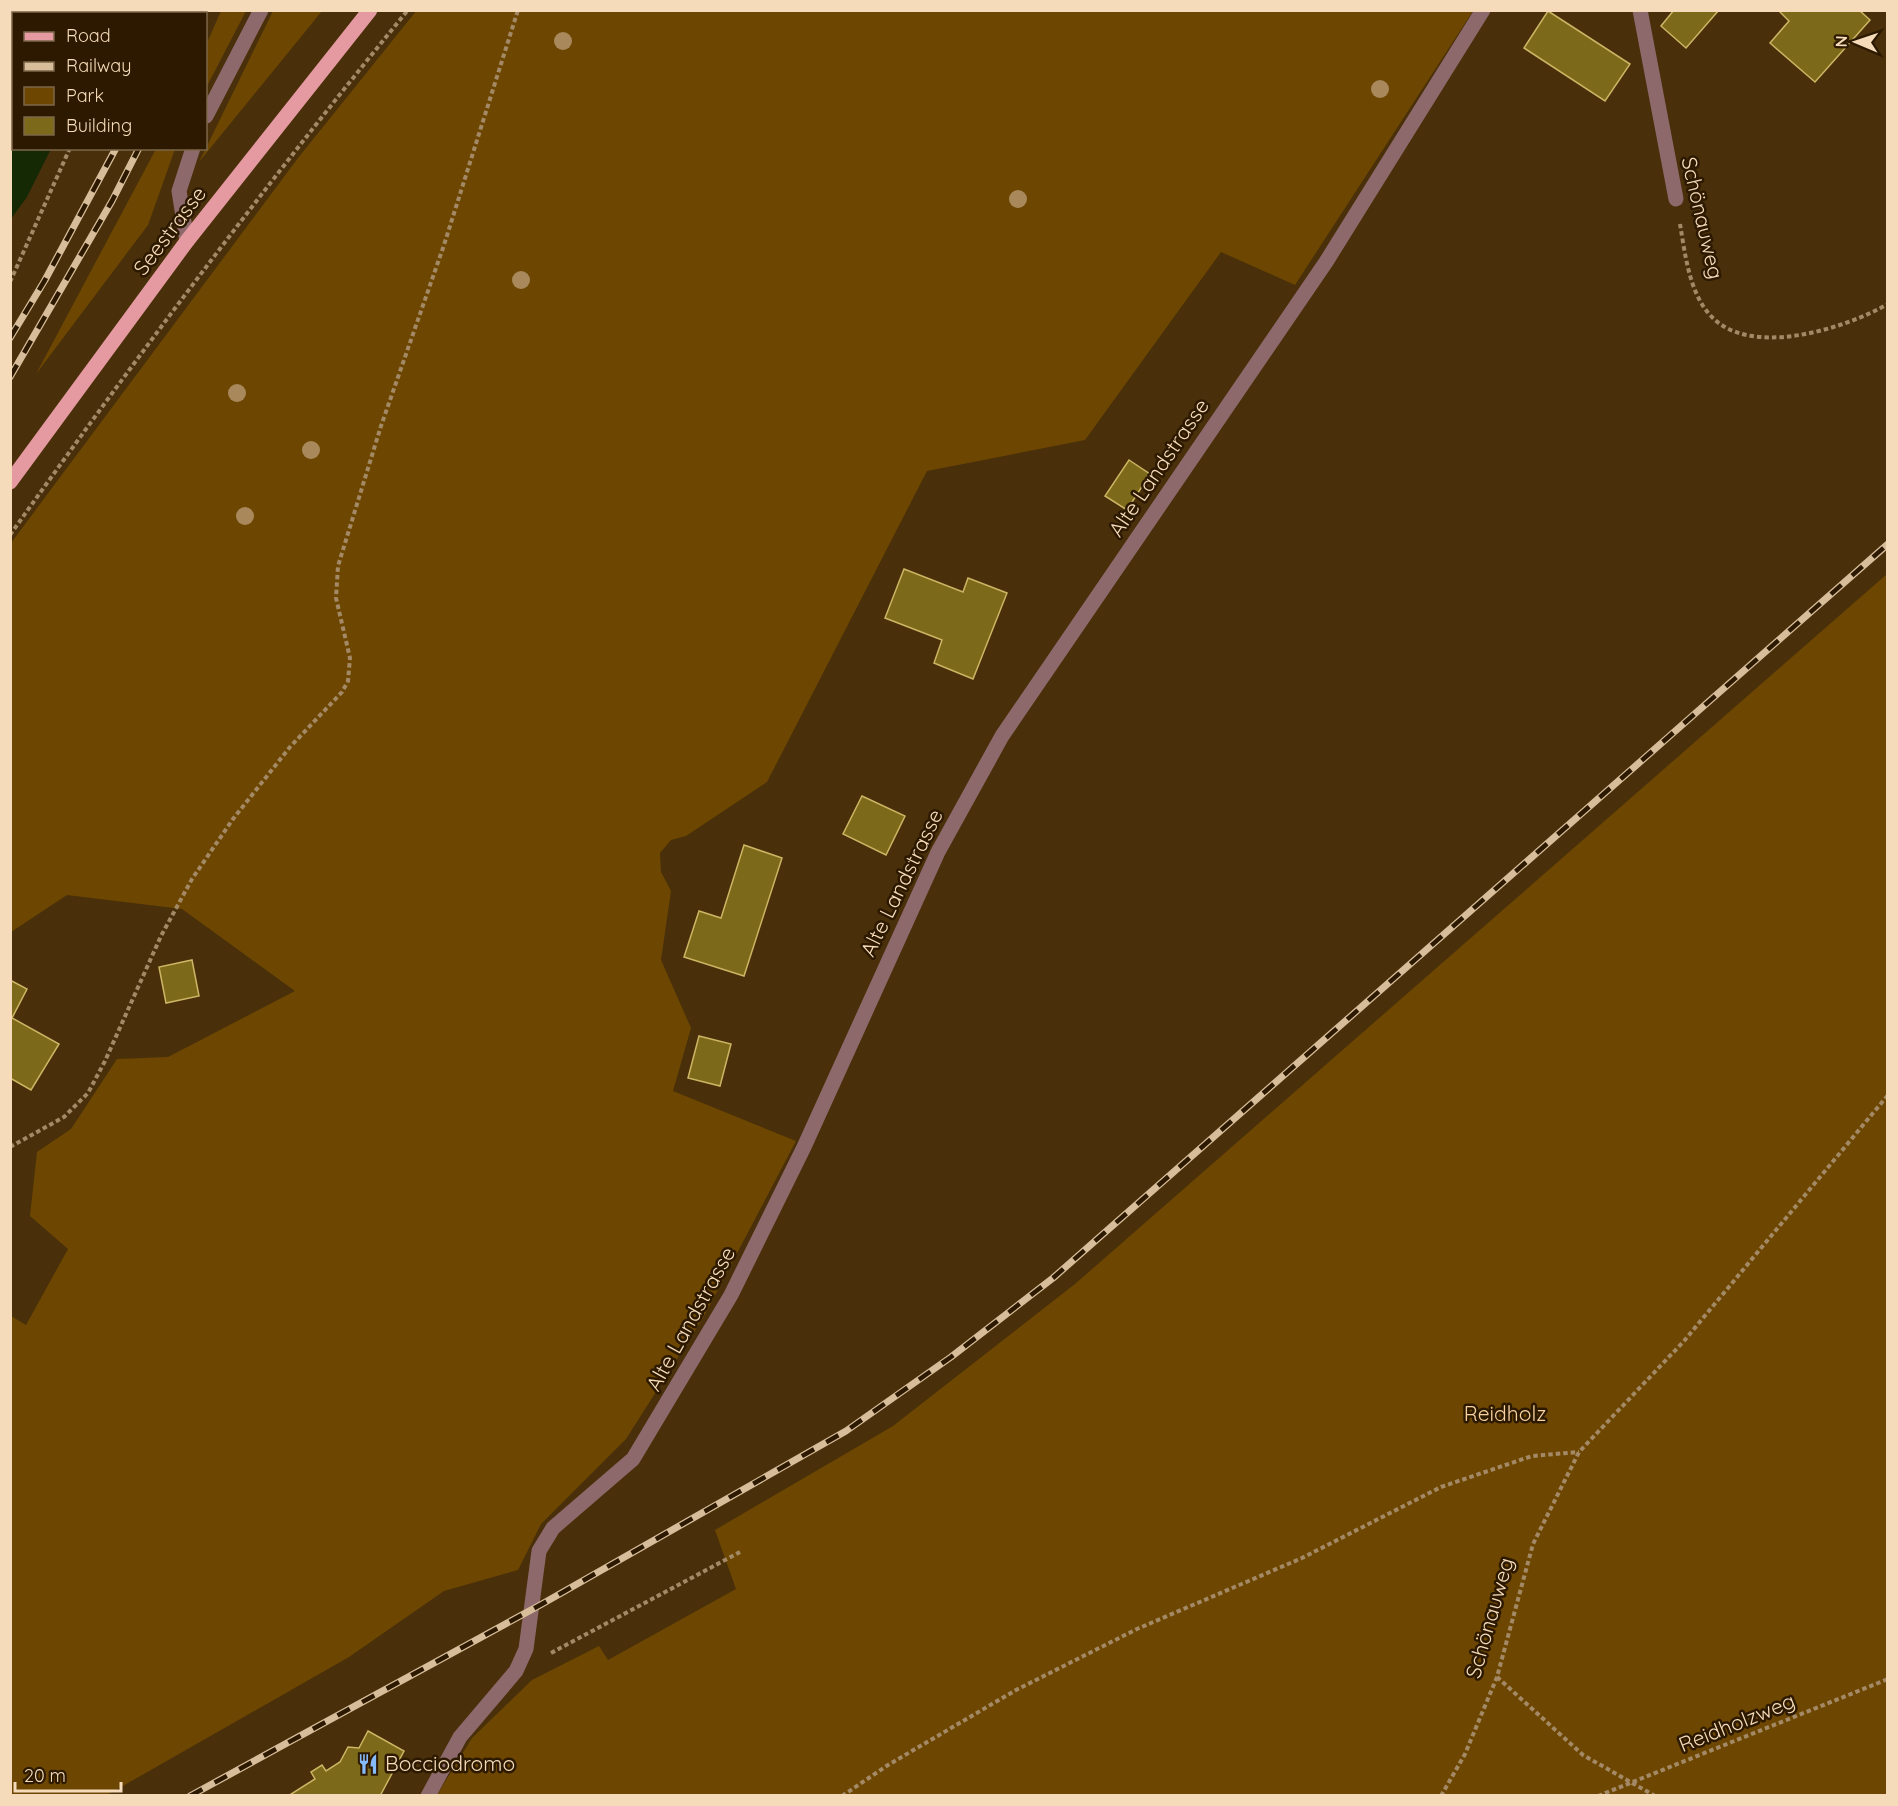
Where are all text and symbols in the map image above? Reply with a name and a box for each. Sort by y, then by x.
legend [12,12,207,150]
north arrow [1826,12,1886,72]
text: Road [66,24,111,47]
text: N [1831,35,1851,48]
text: Railway [66,54,132,77]
text: Park [66,84,104,107]
text: Building [66,114,132,137]
street label: Schönauweg [1676,154,1730,281]
street label: Seestrasse [127,181,211,280]
street label: Alte Landstrasse [1102,394,1214,541]
street label: Alte Landstrasse [854,805,948,961]
street label: Alte Landstrasse [640,1242,740,1395]
park label: Reidholz [1464,1400,1546,1426]
street label: Schönauweg [1459,1554,1519,1681]
street label: Reidholzweg [1675,1687,1799,1757]
place label: Bocciodromo [385,1750,515,1776]
restaurant icon: Bocciodromo [356,1752,380,1776]
scale bar [15,1755,122,1793]
text: 20 m [24,1764,66,1787]

